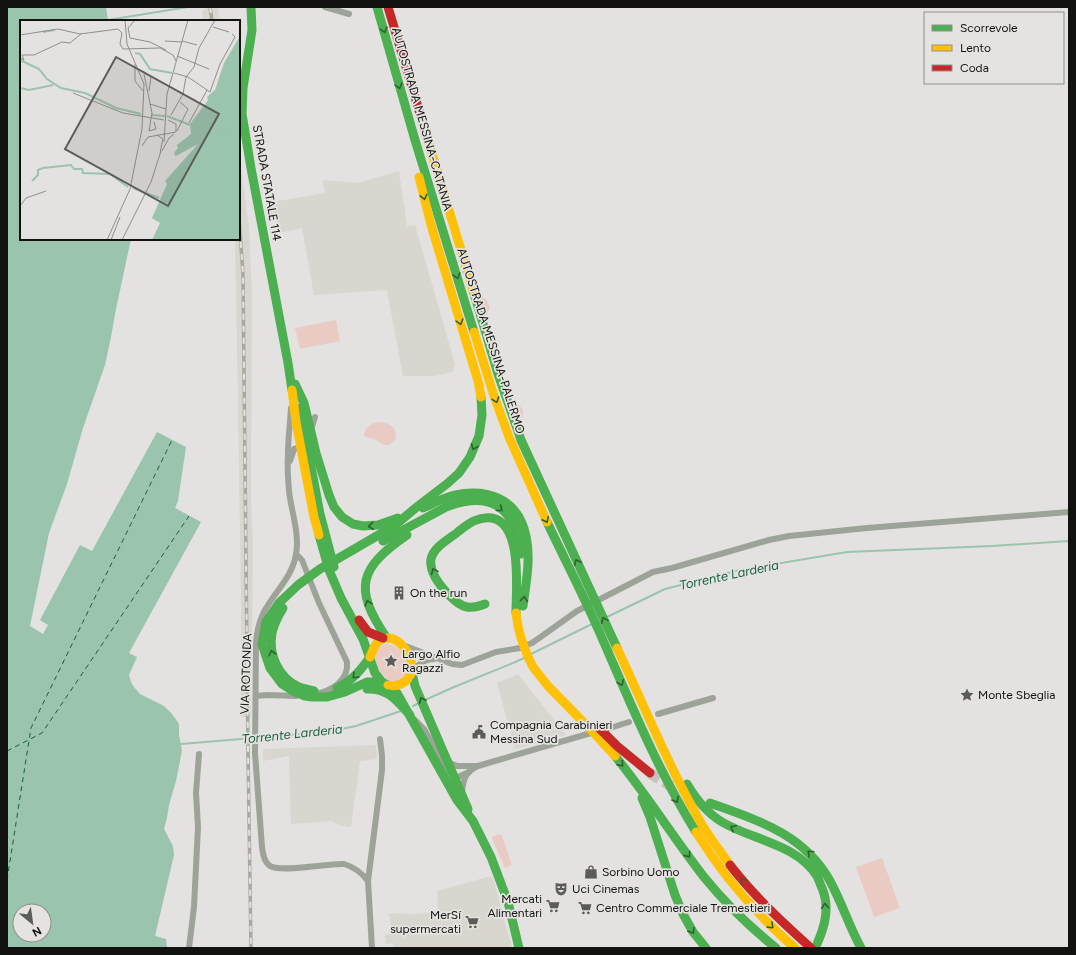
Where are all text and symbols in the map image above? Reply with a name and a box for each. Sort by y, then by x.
legend [924,12,1064,84]
inset map [20,20,240,240]
text: Scorrevole [960,21,1018,35]
street label: AUTOSTRADA MESSINA-CATANIA [389,26,455,212]
one-way arrow [379,27,387,34]
text: Lento [960,41,991,55]
text: Coda [960,61,989,75]
one-way arrow [394,82,403,89]
street label: STRADA STATALE 114 [250,124,284,243]
one-way arrow [419,193,428,200]
street label: AUTOSTRADA MESSINA-PALERMO [454,246,528,436]
one-way arrow [452,272,461,279]
one-way arrow [455,318,464,325]
one-way arrow [491,396,500,403]
one-way arrow [471,444,479,451]
one-way arrow [496,504,503,511]
one-way arrow [541,515,549,523]
one-way arrow [368,521,374,530]
water label: Torrente Larderia [678,557,780,593]
one-way arrow [574,558,582,566]
one-way arrow [430,568,438,575]
building icon: On the run [391,585,407,601]
place label: On the run [410,586,467,600]
one-way arrow [519,596,528,602]
one-way arrow [364,600,373,607]
one-way arrow [601,616,609,624]
street label: VIA ROTONDA [238,633,254,715]
place label: Largo Alfio Ragazzi [402,647,460,675]
one-way arrow [269,650,277,656]
place icon: Largo Alfio Ragazzi [383,653,399,669]
one-way arrow [352,671,360,679]
one-way arrow [616,678,624,686]
place icon: Monte Sbeglia [959,687,975,703]
place label: Monte Sbeglia [978,688,1055,702]
one-way arrow [419,697,427,705]
place label: Compagnia Carabinieri Messina Sud [490,718,612,746]
water label: Torrente Larderia [241,721,343,747]
public building icon: Compagnia Carabinieri Messina Sud [471,724,487,740]
one-way arrow [617,759,624,767]
one-way arrow [672,796,679,803]
one-way arrow [730,825,737,833]
one-way arrow [807,850,815,857]
one-way arrow [683,851,691,858]
shop icon: Sorbino Uomo [583,864,599,880]
place label: Sorbino Uomo [602,865,679,879]
one-way arrow [741,879,748,886]
theatre icon: Uci Cinemas [553,881,569,897]
place label: Uci Cinemas [572,882,640,896]
place label: Mercati Alimentari [488,892,542,920]
supermarket icon: Mercati Alimentari [545,898,561,914]
supermarket icon: Centro Commerciale Tremestieri [577,900,593,916]
place label: Centro Commerciale Tremestieri [596,901,770,915]
north arrow [12,903,52,943]
one-way arrow [821,903,830,909]
place label: MerSí supermercati [390,908,462,936]
supermarket icon: MerSí supermercati [464,914,480,930]
one-way arrow [766,921,774,929]
text: N [30,924,43,939]
one-way arrow [688,927,695,934]

